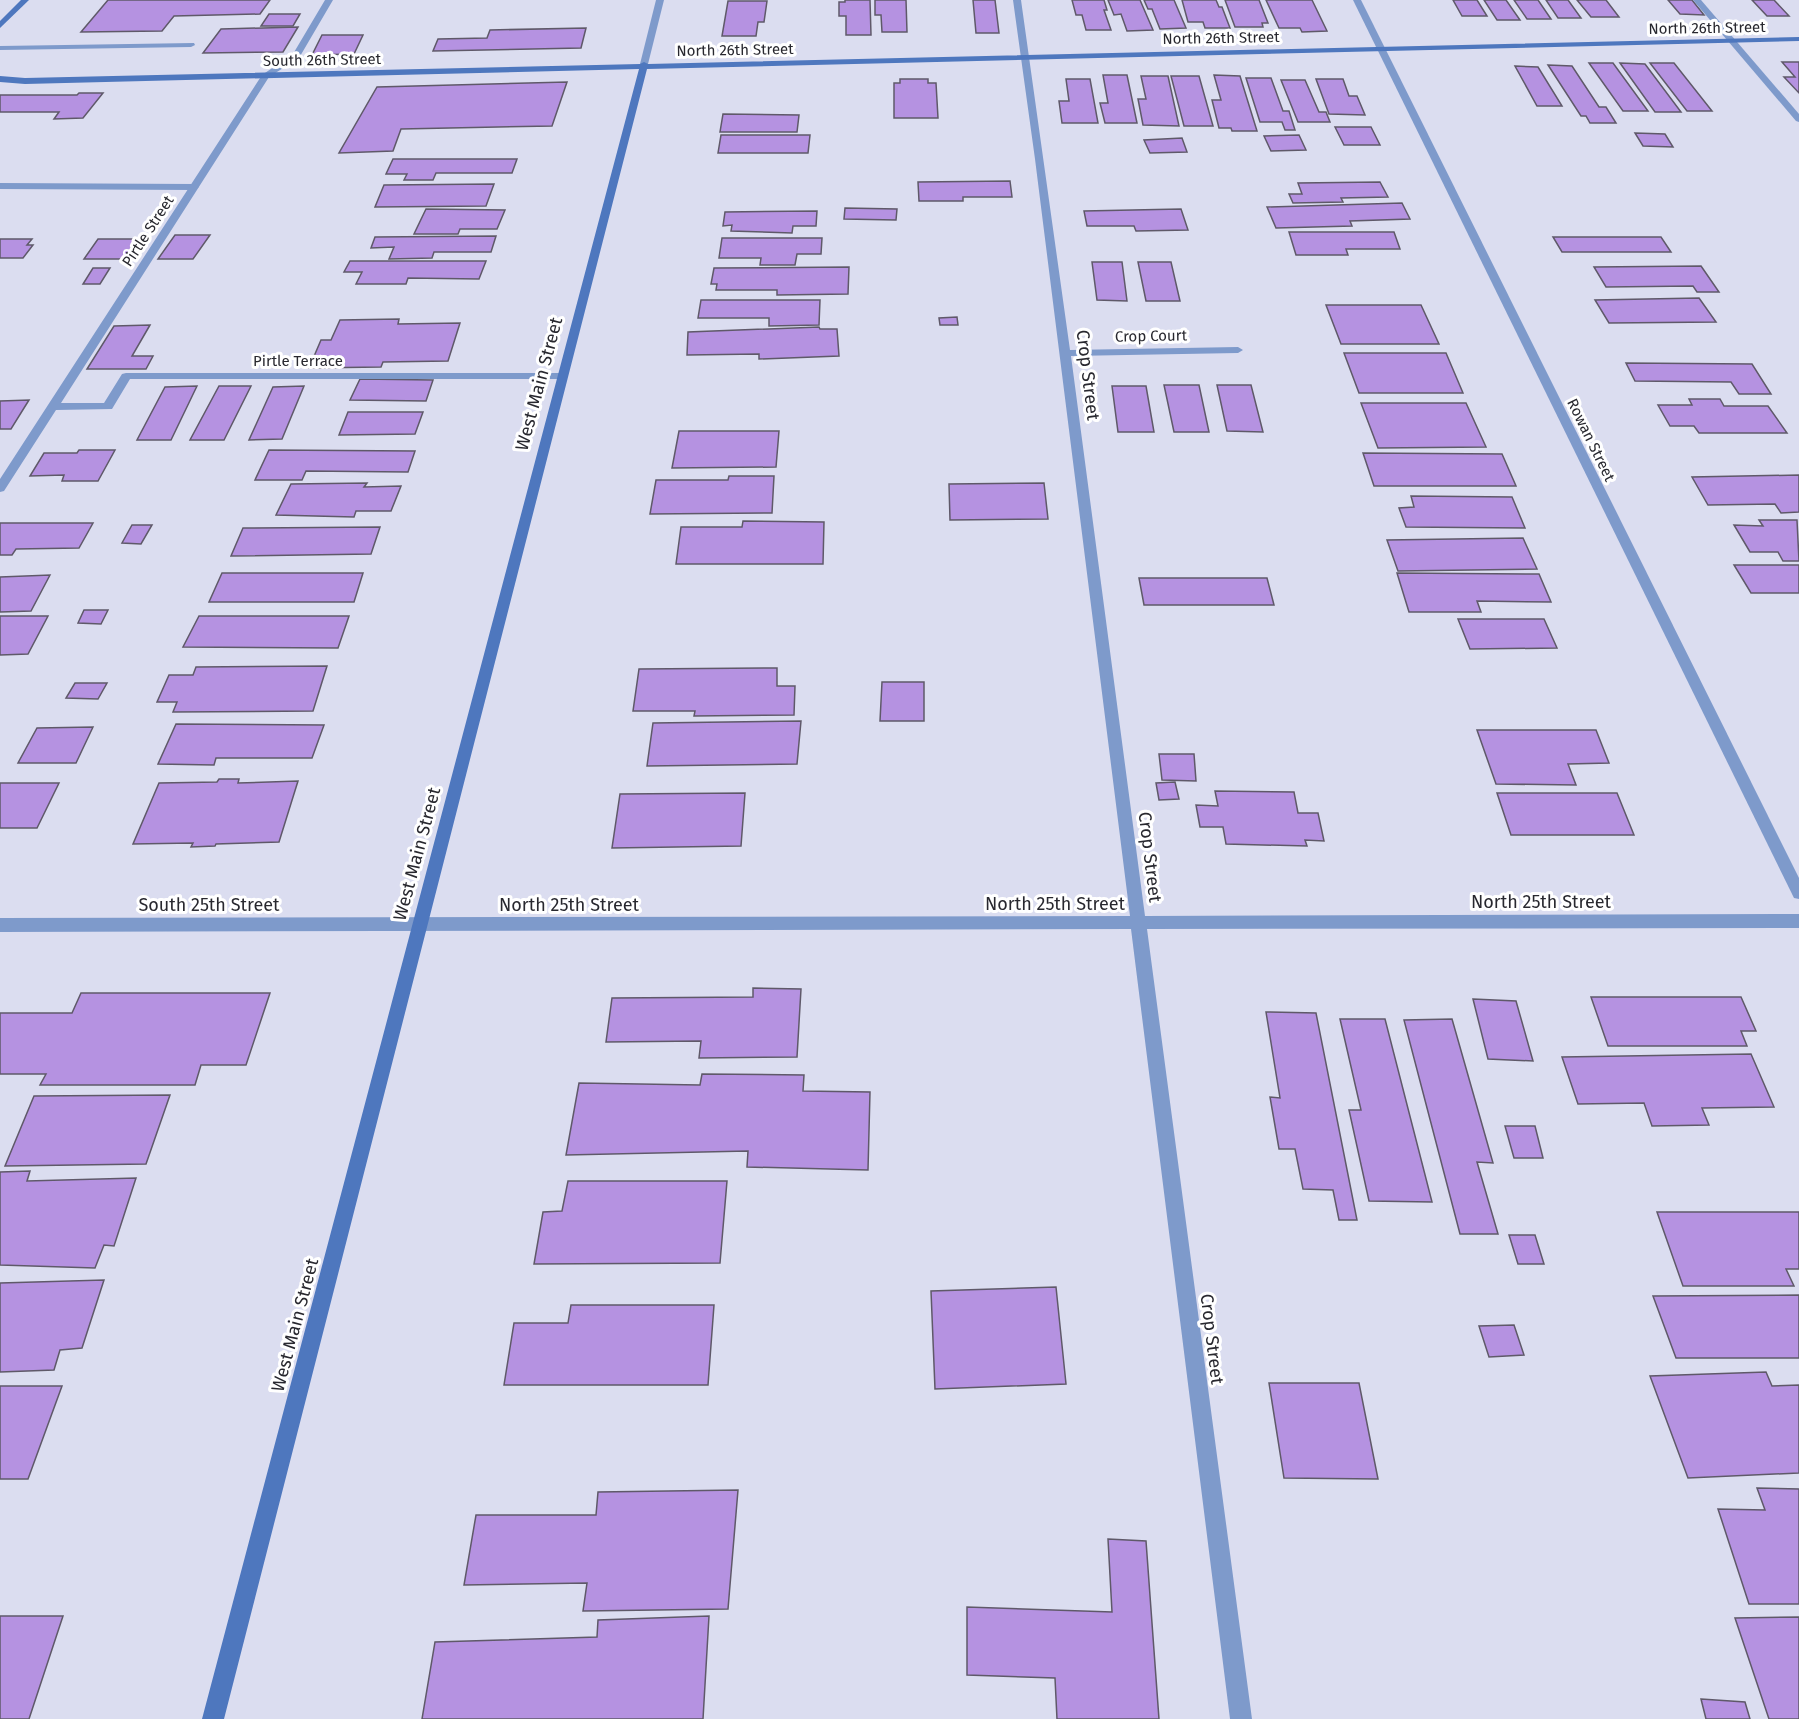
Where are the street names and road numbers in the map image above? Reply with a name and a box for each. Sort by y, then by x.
street label: North 26th Street [1648,18,1766,38]
street label: North 26th Street [1162,28,1280,48]
street label: North 26th Street [676,40,794,60]
street label: South 26th Street [263,50,382,70]
street label: Pirtle Street [118,192,178,270]
street label: West Main Street [511,314,568,453]
street label: Crop Court [1115,326,1188,346]
street label: Crop Street [1072,328,1105,422]
street label: Pirtle Terrace [253,352,343,370]
street label: Rowan Street [1563,396,1619,485]
street label: West Main Street [389,784,446,923]
street label: Crop Street [1134,810,1167,904]
street label: North 25th Street [1471,891,1612,913]
street label: North 25th Street [985,893,1126,915]
street label: South 25th Street [138,894,280,916]
street label: North 25th Street [499,894,640,916]
street label: West Main Street [267,1255,324,1394]
street label: Crop Street [1196,1292,1229,1386]

